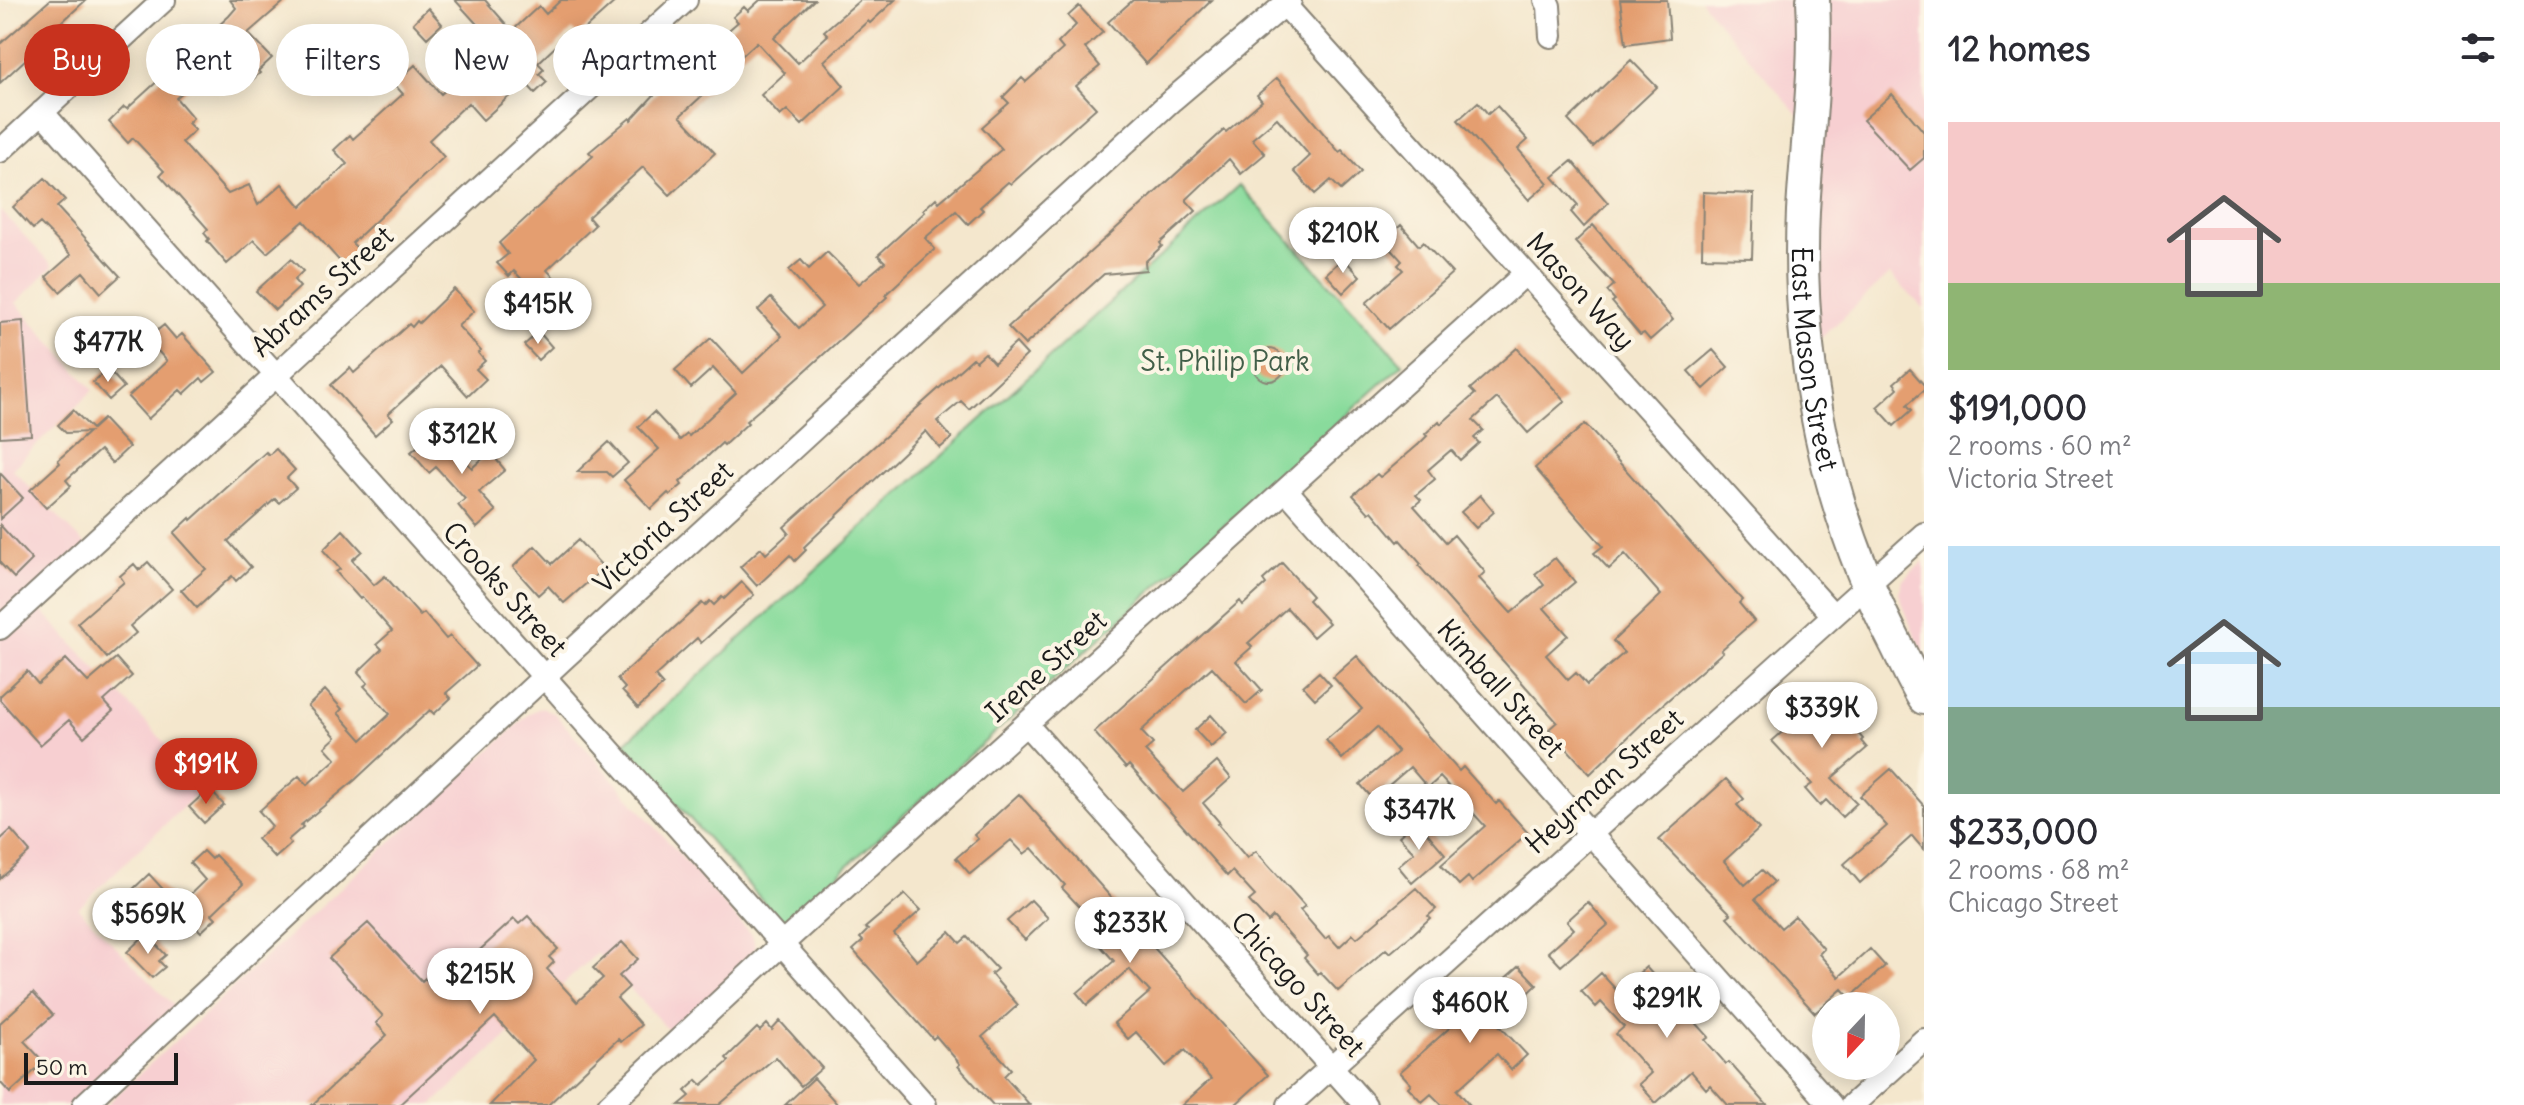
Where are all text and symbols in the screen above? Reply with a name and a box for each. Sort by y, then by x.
chip: Buy [24,24,130,96]
chip: Rent [146,24,260,96]
chip: Filters [276,24,409,96]
chip: New [425,24,537,96]
chip: Apartment [553,24,745,96]
icon: filters [2456,26,2500,70]
text: 12 homes [1948,27,2091,70]
icon: home [2152,174,2296,318]
pin: $210K [1287,207,1399,275]
text: $210K [1307,216,1379,249]
street label: Abrams Street [243,218,401,364]
street label: Mason Way [1519,225,1643,357]
street label: East Mason Street [1784,247,1847,474]
pin: $415K [482,278,594,346]
text: $415K [503,287,573,320]
pin: $477K [52,316,164,384]
text: $477K [73,325,143,358]
park label: St. Philip Park [1140,343,1310,379]
text: $191,000 [1948,386,2087,429]
pin: $312K [406,408,518,476]
text: $312K [427,417,497,450]
text: 2 rooms · 60 m² [1948,429,2132,462]
street label: Victoria Street [586,453,740,601]
text: Victoria Street [1948,462,2114,495]
street label: Crooks Street [435,514,575,664]
icon: home [2152,598,2296,742]
street label: Irene Street [978,602,1114,730]
street label: Kimball Street [1430,611,1572,765]
pin: $339K [1766,682,1878,750]
text: $339K [1785,691,1859,724]
street label: Heyrman Street [1517,701,1691,861]
pin: $191K [150,738,262,806]
text: $191K [173,747,239,780]
pin: $347K [1363,784,1475,852]
text: $347K [1383,793,1455,826]
text: $233,000 [1948,810,2098,853]
text: 2 rooms · 68 m² [1948,853,2130,886]
text: Chicago Street [1948,886,2118,919]
pin: $569K [92,888,204,956]
text: $569K [110,897,186,930]
pin: $233K [1074,897,1186,965]
street label: Chicago Street [1223,904,1373,1064]
text: $233K [1093,906,1167,939]
pin: $215K [424,948,536,1016]
text: $215K [445,957,515,990]
pin: $291K [1611,972,1723,1040]
pin: $460K [1414,977,1526,1045]
text: $291K [1632,981,1702,1014]
text: $460K [1431,986,1509,1019]
north arrow [1812,992,1900,1080]
map controls [1812,992,1900,1080]
scale bar [24,1049,178,1085]
text: 50 m [36,1053,88,1081]

